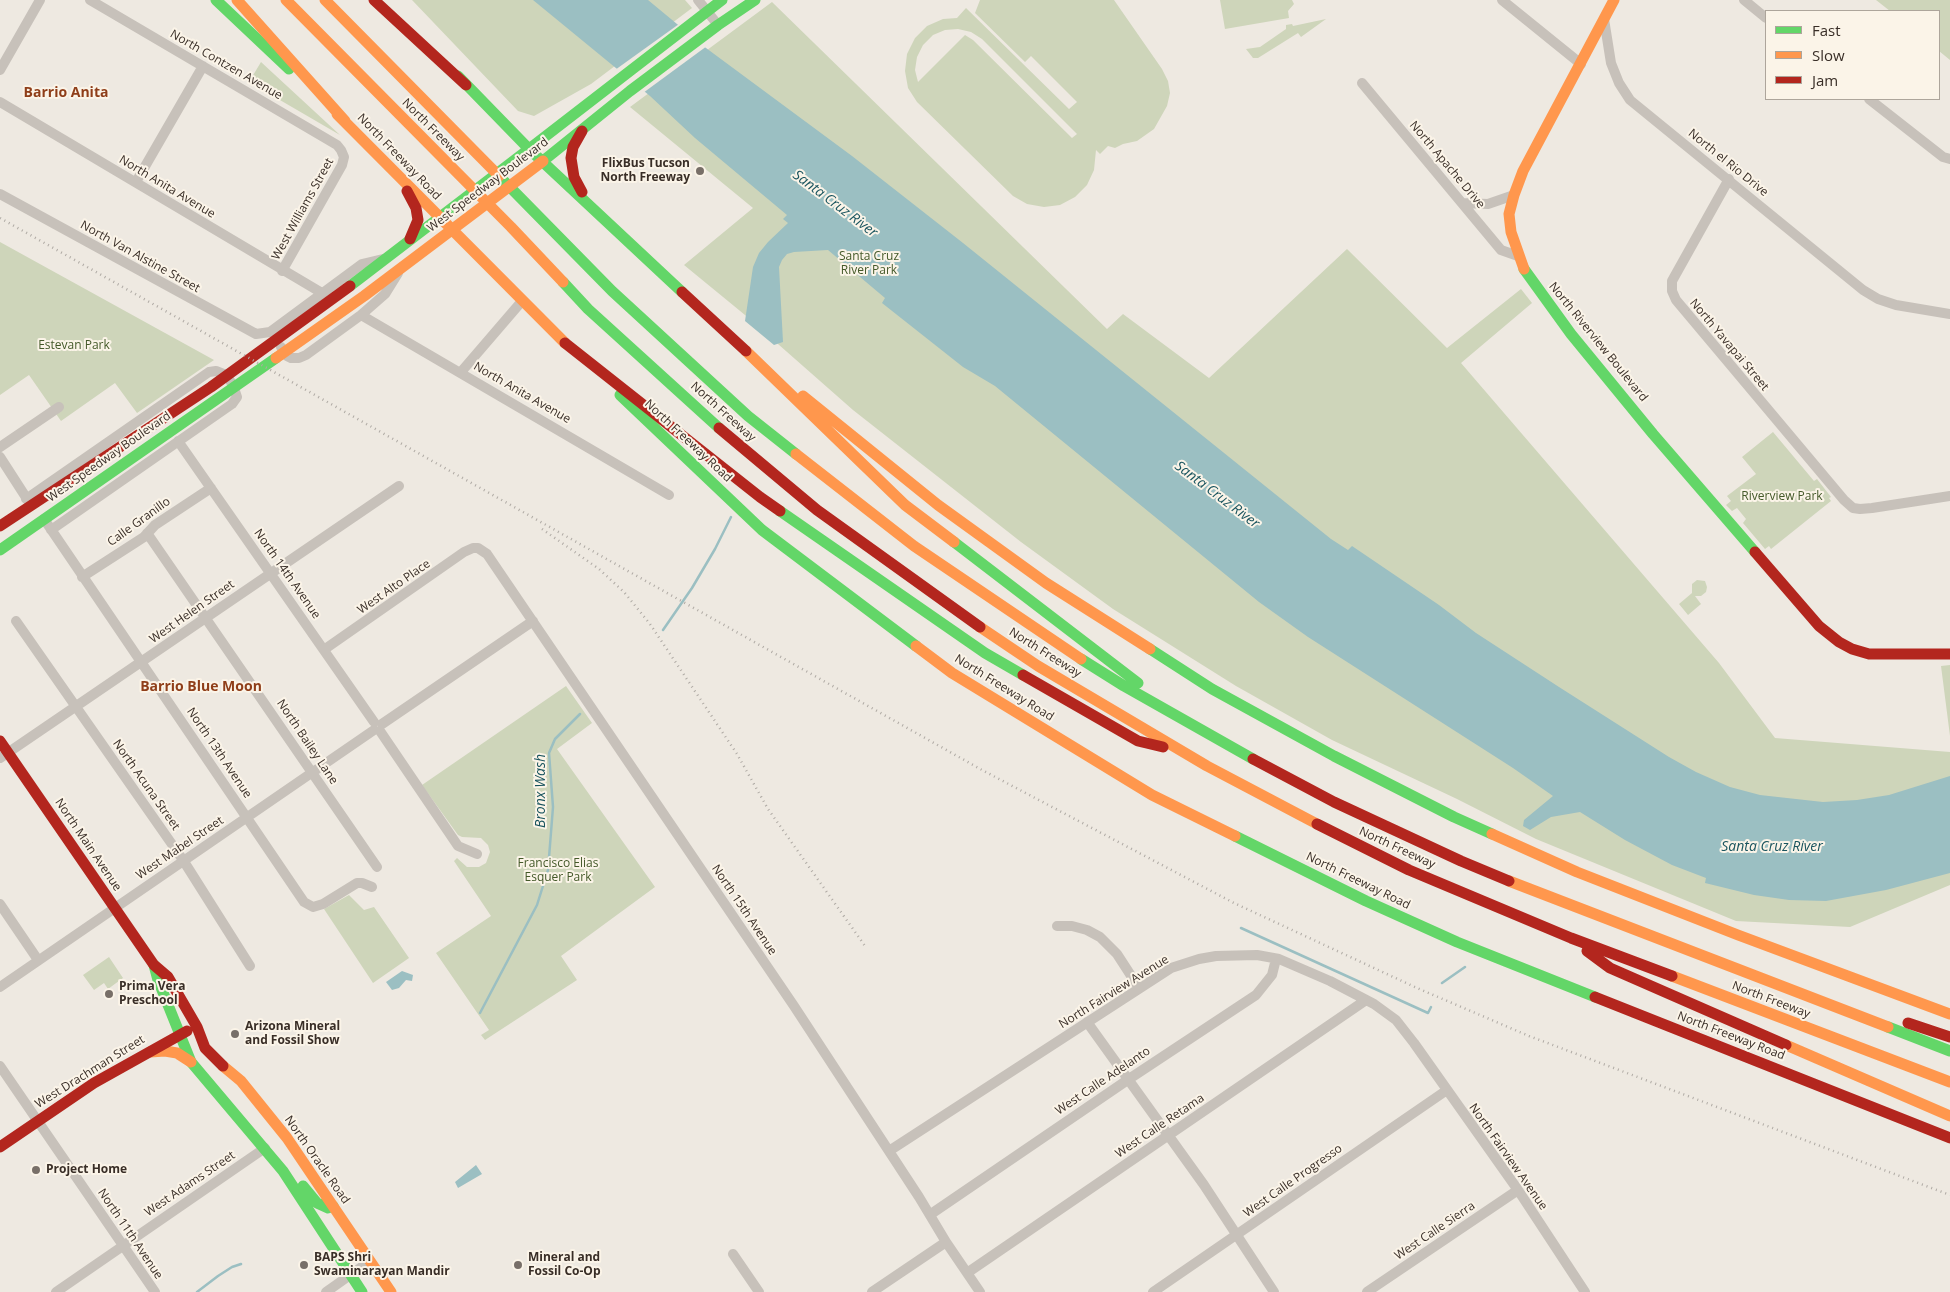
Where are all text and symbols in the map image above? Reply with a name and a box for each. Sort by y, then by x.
legend [1765,10,1940,100]
text: Fast [1812,20,1841,40]
street label: North Contzen Avenue [167,27,285,103]
text: Slow [1812,45,1845,65]
text: Jam [1812,70,1838,90]
district label: Barrio Anita [24,85,108,101]
street label: North Freeway [399,96,467,164]
street label: North Freeway Road [354,111,444,203]
street label: North Apache Drive [1406,118,1488,212]
street label: North el Rio Drive [1685,126,1771,200]
street label: West Speedway Boulevard [425,135,551,235]
street label: North Anita Avenue [116,153,218,221]
street label: West Williams Street [269,156,337,262]
place label: FlixBus Tucson North Freeway [601,157,690,185]
marker: FlixBus Tucson North Freeway [694,165,706,177]
water label: Santa Cruz River [789,167,881,241]
street label: North Van Alstine Street [78,218,202,296]
park label: Santa Cruz River Park [839,250,899,278]
street label: North Riverview Boulevard [1545,280,1651,404]
street label: North Yavapai Street [1686,296,1772,394]
park label: Estevan Park [38,339,110,353]
street label: North Anita Avenue [471,359,573,427]
street label: North Freeway [688,379,758,445]
street label: North Freeway Road [641,397,735,485]
street label: West Speedway Boulevard [44,409,174,505]
water label: Santa Cruz River [1171,458,1263,532]
park label: Riverview Park [1741,490,1823,504]
street label: Calle Granillo [105,494,173,550]
street label: North 14th Avenue [251,526,323,622]
street label: West Alto Place [355,557,433,617]
street label: West Helen Street [147,577,237,647]
street label: North Freeway [1006,625,1084,681]
street label: North Freeway Road [952,652,1056,724]
district label: Barrio Blue Moon [140,679,262,695]
street label: North Bailey Lane [273,697,341,787]
street label: North 13th Avenue [183,705,255,801]
street label: North Acuna Street [109,737,183,833]
water label: Bronx Wash [533,754,549,828]
street label: North Main Avenue [52,796,124,894]
street label: West Mabel Street [134,813,226,883]
street label: North Freeway [1357,824,1437,872]
water label: Santa Cruz River [1721,839,1823,855]
street label: North Freeway Road [1304,849,1412,913]
park label: Francisco Elias Esquer Park [518,857,598,885]
street label: North 15th Avenue [708,862,780,958]
street label: North Fairview Avenue [1056,952,1172,1032]
street label: North Freeway [1730,979,1812,1021]
place label: Prima Vera Preschool [119,980,185,1008]
marker: Prima Vera Preschool [103,988,115,1000]
street label: North Freeway Road [1675,1009,1787,1063]
place label: Arizona Mineral and Fossil Show [245,1020,340,1048]
marker: Arizona Mineral and Fossil Show [229,1028,241,1040]
street label: West Drachman Street [33,1032,147,1112]
street label: West Calle Adelanto [1053,1044,1153,1118]
street label: West Calle Retama [1113,1091,1207,1161]
street label: North Fairview Avenue [1466,1101,1550,1213]
street label: North Oracle Road [281,1113,353,1207]
street label: West Calle Progresso [1241,1141,1345,1221]
street label: West Adams Street [142,1148,238,1220]
place label: Project Home [46,1163,127,1177]
marker: Project Home [30,1164,42,1176]
street label: North 11th Avenue [94,1186,166,1282]
street label: West Calle Sierra [1392,1199,1478,1263]
place label: BAPS Shri Swaminarayan Mandir [314,1251,450,1279]
place label: Mineral and Fossil Co-Op [528,1251,600,1279]
marker: BAPS Shri Swaminarayan Mandir [298,1259,310,1271]
marker: Mineral and Fossil Co-Op [512,1259,524,1271]

